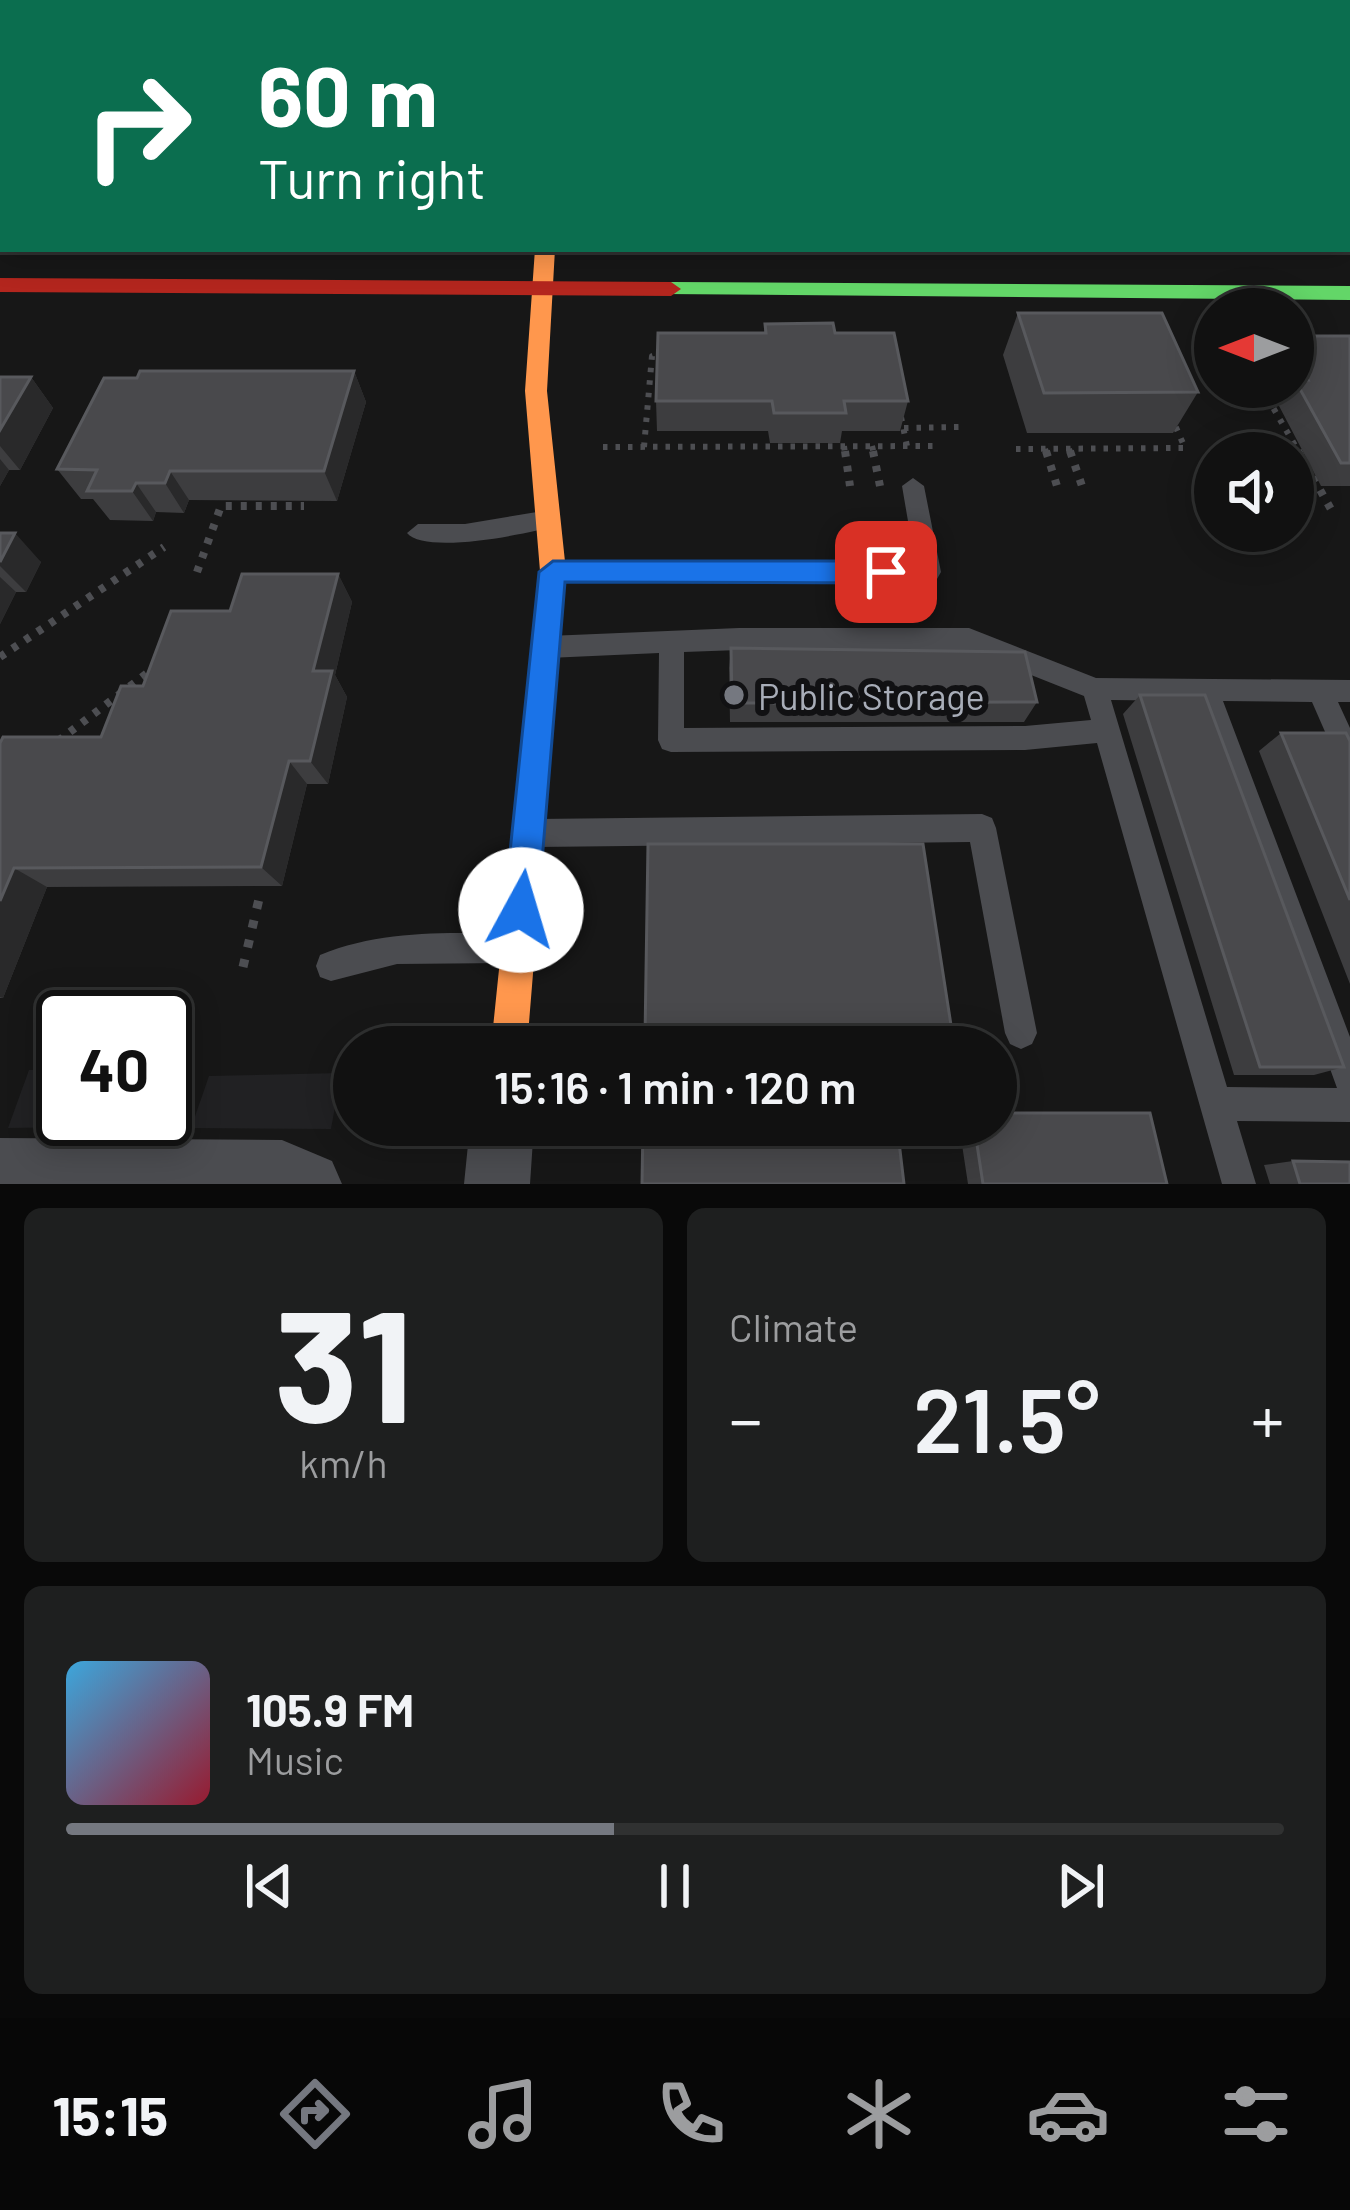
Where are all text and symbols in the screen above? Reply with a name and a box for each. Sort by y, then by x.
text: 60 m [258,43,438,144]
icon: right [60,48,216,204]
text: Turn right [258,145,486,210]
north arrow [1194,288,1314,408]
map controls [1194,288,1314,552]
button: sound [1194,432,1314,552]
pin [835,521,937,623]
icon: arrive [853,539,919,605]
place label: Public Storage [758,674,985,717]
marker: Public Storage [721,682,747,708]
position arrow [458,847,584,973]
speed limit sign: 40 [36,990,192,1146]
text: 15:16 · 1 min · 120 m [494,1059,856,1113]
text: 31 [274,1267,413,1454]
text: Climate [729,1303,858,1350]
text: 21.5° [913,1363,1100,1471]
text: − [729,1378,762,1457]
text: + [1251,1378,1284,1457]
text: km/h [299,1439,388,1486]
text: 105.9 FM [246,1682,414,1736]
text: Music [246,1736,344,1783]
icon: previous [236,1853,302,1919]
icon: pause [642,1853,708,1919]
icon: next [1048,1853,1114,1919]
icon: directions [273,2072,357,2156]
icon: music [461,2072,545,2156]
icon: phone [649,2072,733,2156]
icon: climate [837,2072,921,2156]
icon: car [1026,2072,1110,2156]
icon: filters [1214,2072,1298,2156]
text: 15:15 [52,2082,168,2147]

